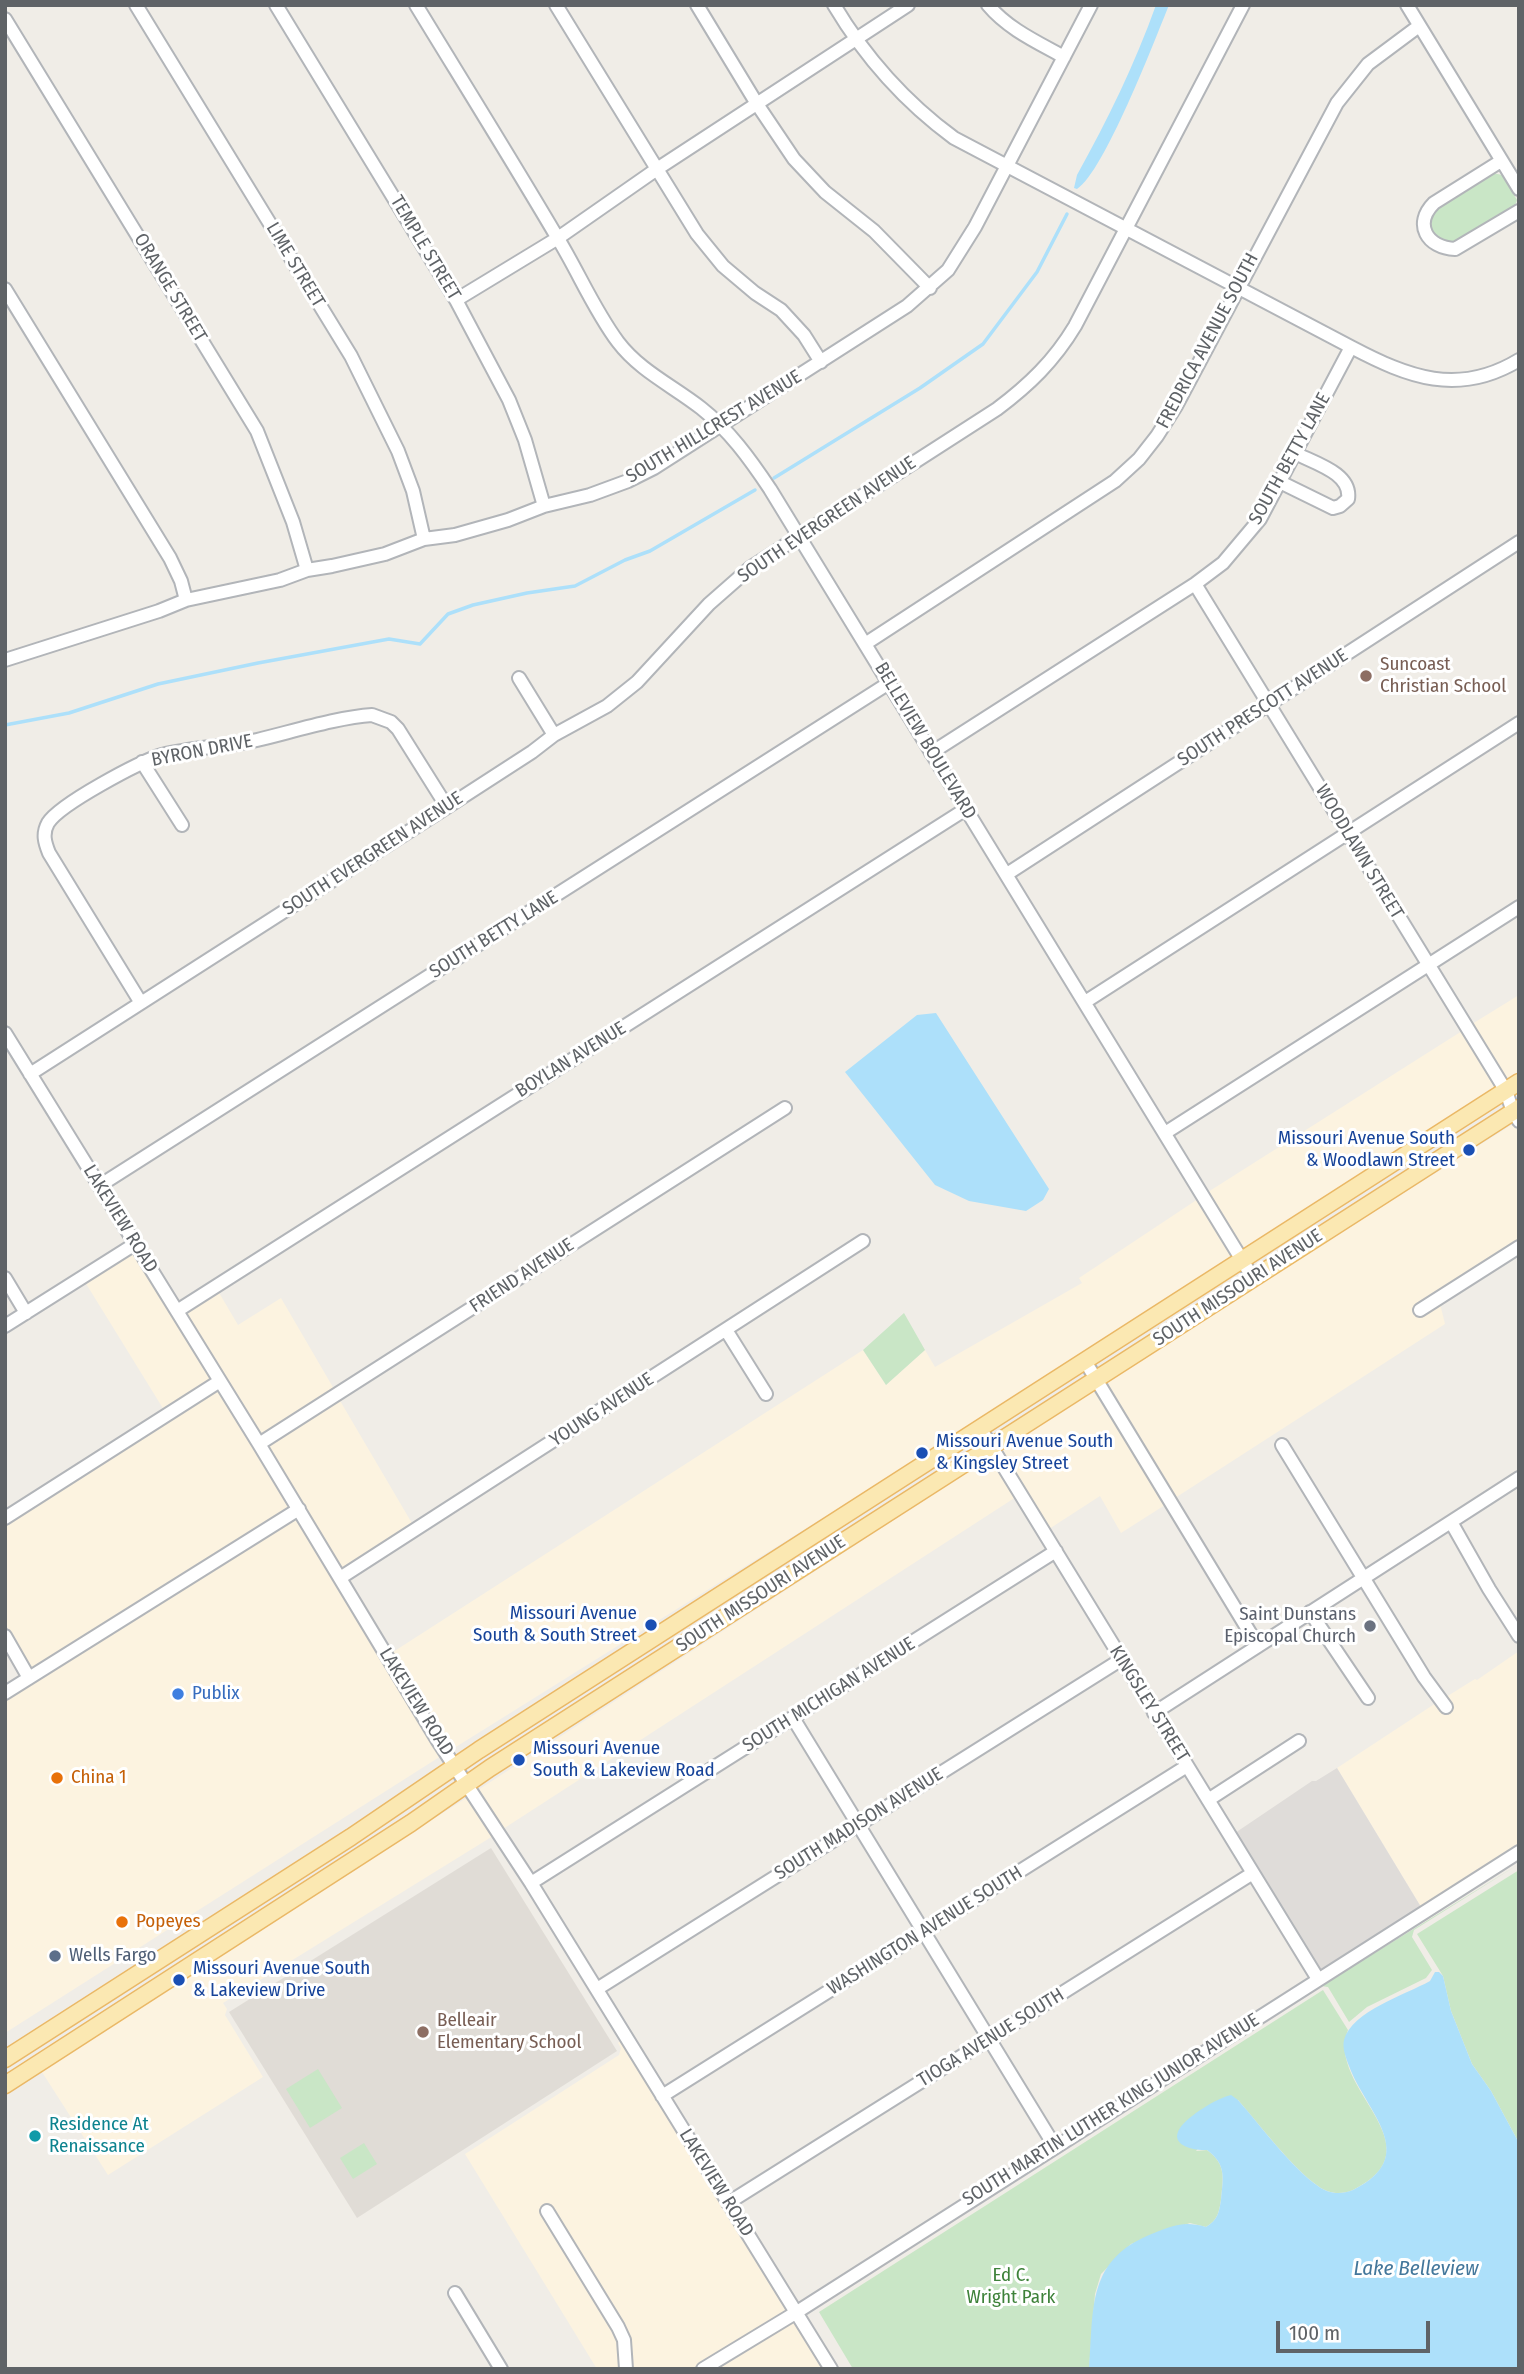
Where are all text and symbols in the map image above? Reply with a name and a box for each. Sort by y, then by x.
street label: TEMPLE STREET [385,192,465,304]
street label: LIME STREET [261,218,329,312]
street label: ORANGE STREET [129,229,211,347]
street label: FREDRICA AVENUE SOUTH [1152,249,1264,433]
street label: SOUTH HILLCREST AVENUE [622,366,806,488]
street label: SOUTH BETTY LANE [1244,389,1336,529]
street label: SOUTH EVERGREEN AVENUE [734,452,920,588]
street label: SOUTH PRESCOTT AVENUE [1174,644,1352,772]
place label: Suncoast Christian School [1380,654,1506,698]
street label: BELLEVIEW BOULEVARD [869,658,981,824]
marker: Suncoast Christian School [1358,668,1374,684]
street label: BYRON DRIVE [150,730,254,772]
street label: WOODLAWN STREET [1310,781,1408,923]
street label: SOUTH EVERGREEN AVENUE [279,787,467,921]
street label: SOUTH BETTY LANE [426,886,562,984]
street label: BOYLAN AVENUE [512,1017,630,1103]
place label: Missouri Avenue South & Woodlawn Street [1278,1128,1455,1172]
marker: Missouri Avenue South & Woodlawn Street [1461,1142,1477,1158]
street label: LAKEVIEW ROAD [78,1161,162,1277]
street label: SOUTH MISSOURI AVENUE [1149,1225,1327,1351]
street label: FRIEND AVENUE [466,1234,578,1318]
street label: YOUNG AVENUE [546,1368,658,1452]
place label: Missouri Avenue South & Kingsley Street [936,1431,1113,1475]
marker: Missouri Avenue South & Kingsley Street [914,1445,930,1461]
street label: SOUTH MISSOURI AVENUE [672,1531,850,1657]
place label: Missouri Avenue South & South Street [473,1603,637,1647]
place label: Saint Dunstans Episcopal Church [1224,1604,1356,1648]
marker: Missouri Avenue South & South Street [643,1617,659,1633]
marker: Saint Dunstans Episcopal Church [1362,1618,1378,1634]
street label: SOUTH MICHIGAN AVENUE [739,1633,919,1757]
street label: KINGSLEY STREET [1104,1642,1194,1766]
street label: LAKEVIEW ROAD [374,1644,458,1760]
place label: Publix [192,1683,240,1705]
marker: Publix [170,1686,186,1702]
place label: Missouri Avenue South & Lakeview Road [533,1738,715,1782]
marker: Missouri Avenue South & Lakeview Road [511,1752,527,1768]
street label: SOUTH MADISON AVENUE [771,1763,947,1885]
place label: China 1 [71,1767,126,1789]
marker: China 1 [49,1770,65,1786]
street label: WASHINGTON AVENUE SOUTH [823,1862,1027,2000]
place label: Popeyes [136,1911,201,1933]
marker: Popeyes [114,1914,130,1930]
place label: Wells Fargo [69,1945,157,1967]
marker: Wells Fargo [47,1948,63,1964]
place label: Missouri Avenue South & Lakeview Drive [193,1958,370,2002]
marker: Missouri Avenue South & Lakeview Drive [171,1972,187,1988]
street label: TIOGA AVENUE SOUTH [914,1984,1068,2092]
street label: SOUTH MARTIN LUTHER KING JUNIOR AVENUE [959,2009,1263,2211]
place label: Belleair Elementary School [437,2010,582,2054]
marker: Belleair Elementary School [415,2024,431,2040]
place label: Residence At Renaissance [49,2114,149,2158]
street label: LAKEVIEW ROAD [674,2125,758,2241]
marker: Residence At Renaissance [27,2128,43,2144]
water label: Lake Belleview [1353,2256,1479,2282]
park label: Ed C. Wright Park [967,2265,1055,2309]
scale bar [1279,2308,1433,2352]
text: 100 m [1289,2320,1340,2346]

